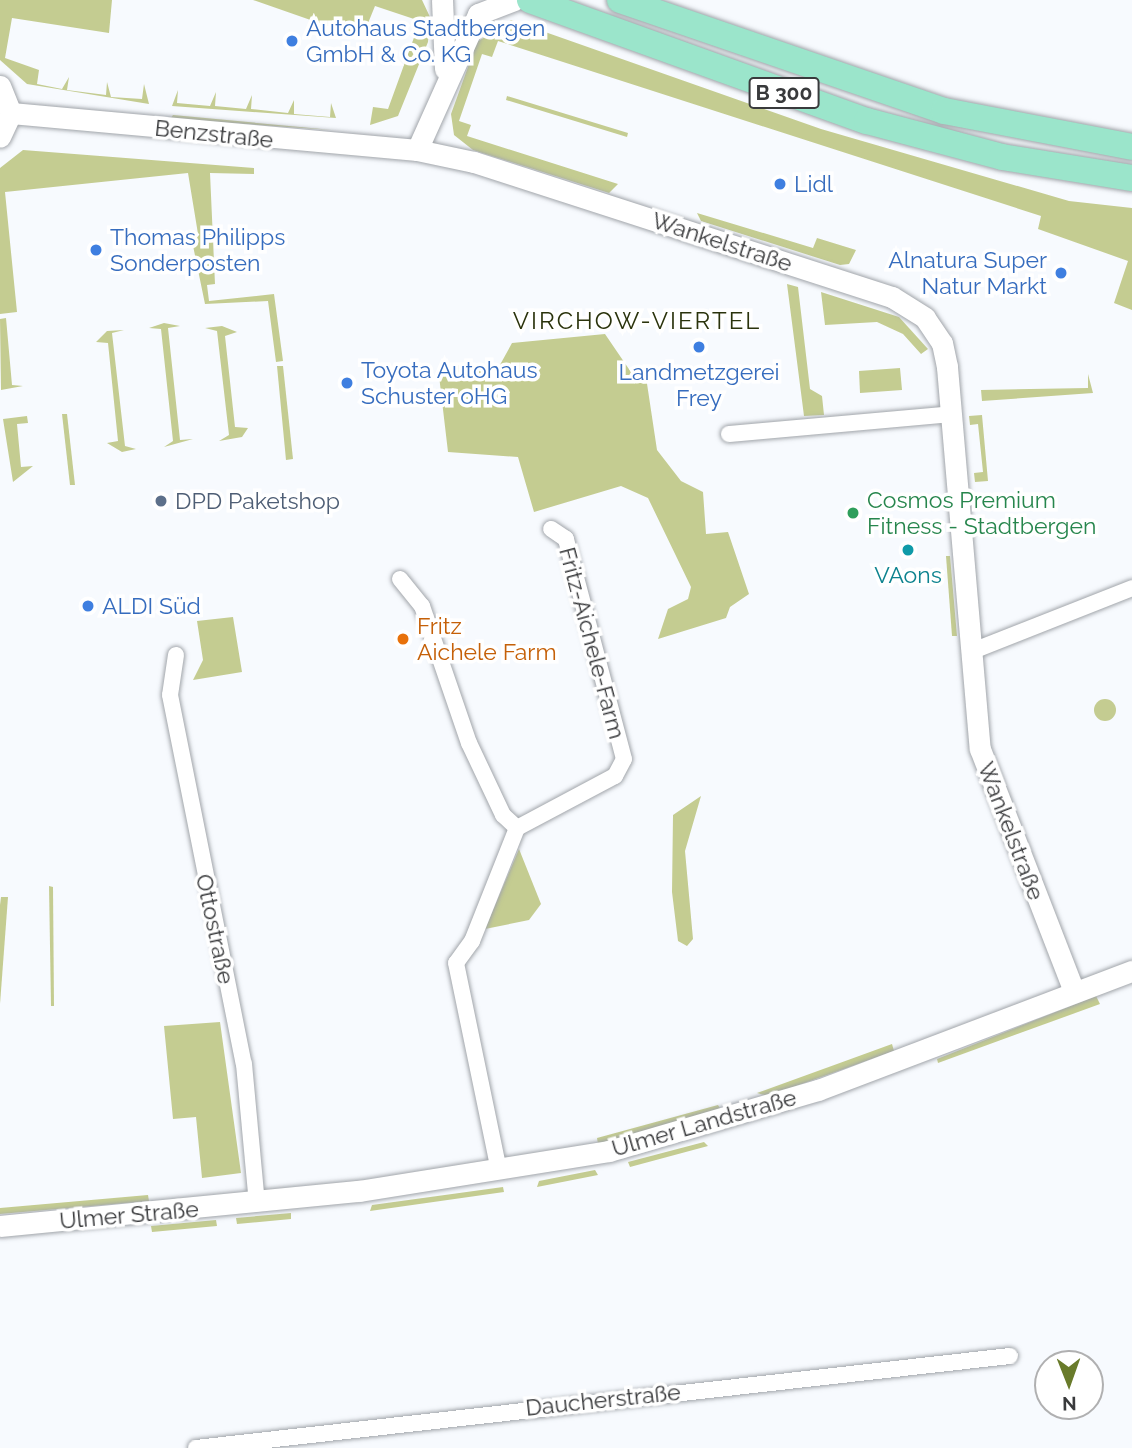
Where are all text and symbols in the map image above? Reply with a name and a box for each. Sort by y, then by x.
place label: Autohaus Stadtbergen GmbH & Co. KG [306,14,545,68]
marker: Autohaus Stadtbergen GmbH & Co. KG [284,33,300,49]
road number: B 300 [747,76,821,110]
street label: Benzstraße [153,114,275,154]
place label: Lidl [794,170,833,198]
marker: Lidl [772,176,788,192]
street label: Wankelstraße [648,206,796,278]
place label: Thomas Philipps Sonderposten [110,223,285,277]
marker: Thomas Philipps Sonderposten [88,242,104,258]
place label: Alnatura Super Natur Markt [888,246,1047,300]
marker: Alnatura Super Natur Markt [1053,265,1069,281]
district label: VIRCHOW-VIERTEL [515,307,759,335]
marker: Landmetzgerei Frey [691,339,707,355]
place label: Toyota Autohaus Schuster oHG [361,356,538,410]
place label: Landmetzgerei Frey [619,358,779,412]
marker: Toyota Autohaus Schuster oHG [339,375,355,391]
place label: Cosmos Premium Fitness - Stadtbergen [867,486,1096,540]
place label: DPD Paketshop [175,487,340,515]
marker: DPD Paketshop [153,493,169,509]
marker: Cosmos Premium Fitness - Stadtbergen [845,505,861,521]
marker: VAons [900,542,916,558]
street label: Fritz-Aichele-Farm [553,544,631,742]
place label: VAons [874,561,942,589]
place label: ALDI Süd [102,592,201,620]
marker: ALDI Süd [80,598,96,614]
place label: Fritz Aichele Farm [417,612,557,666]
marker: Fritz Aichele Farm [395,631,411,647]
street label: Wankelstraße [972,758,1050,904]
street label: Ottostraße [190,871,240,987]
street label: Ulmer Landstraße [608,1083,800,1163]
street label: Ulmer Straße [58,1195,200,1235]
north arrow [1034,1350,1104,1420]
street label: Daucherstraße [524,1378,682,1422]
text: N [1062,1393,1077,1415]

